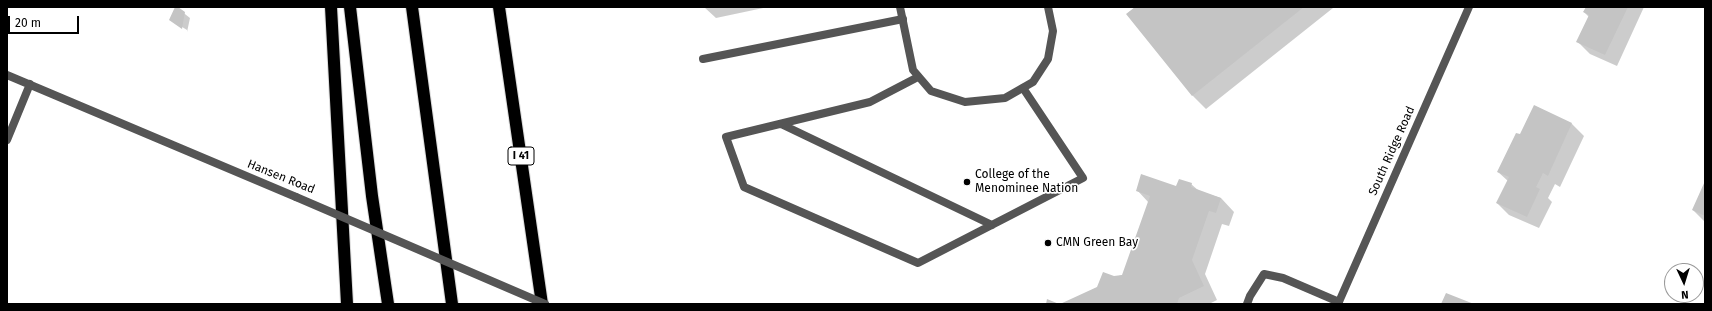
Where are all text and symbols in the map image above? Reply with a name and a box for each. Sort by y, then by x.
scale bar [10,8,81,34]
text: 20 m [15,16,41,30]
street label: South Ridge Road [1366,104,1418,198]
road number: I 41 [508,147,534,165]
street label: Hansen Road [245,157,317,197]
place label: College of the Menominee Nation [975,168,1078,196]
marker: College of the Menominee Nation [962,177,972,187]
place label: CMN Green Bay [1056,236,1138,250]
marker: CMN Green Bay [1043,238,1053,248]
north arrow [1664,263,1704,303]
text: N [1681,288,1689,301]

